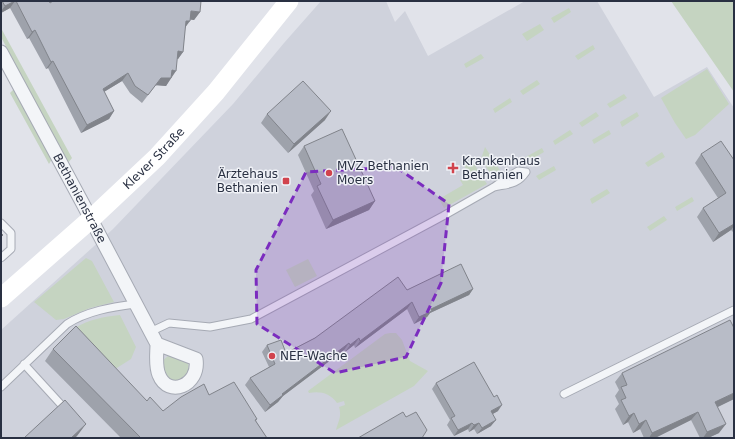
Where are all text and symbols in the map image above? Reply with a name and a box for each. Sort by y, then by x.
street label: Klever Straße [120,125,187,192]
street label: Bethanienstraße [50,151,109,245]
place label: Krankenhaus Bethanien [462,154,540,182]
place label: MVZ Bethanien Moers [337,159,429,187]
marker: Krankenhaus Bethanien [447,162,459,174]
place label: Ärztehaus Bethanien [217,166,278,195]
marker: MVZ Bethanien Moers [324,168,334,178]
marker: Ärztehaus Bethanien [281,176,291,186]
place label: NEF-Wache [280,349,347,363]
marker: NEF-Wache [267,351,277,361]

